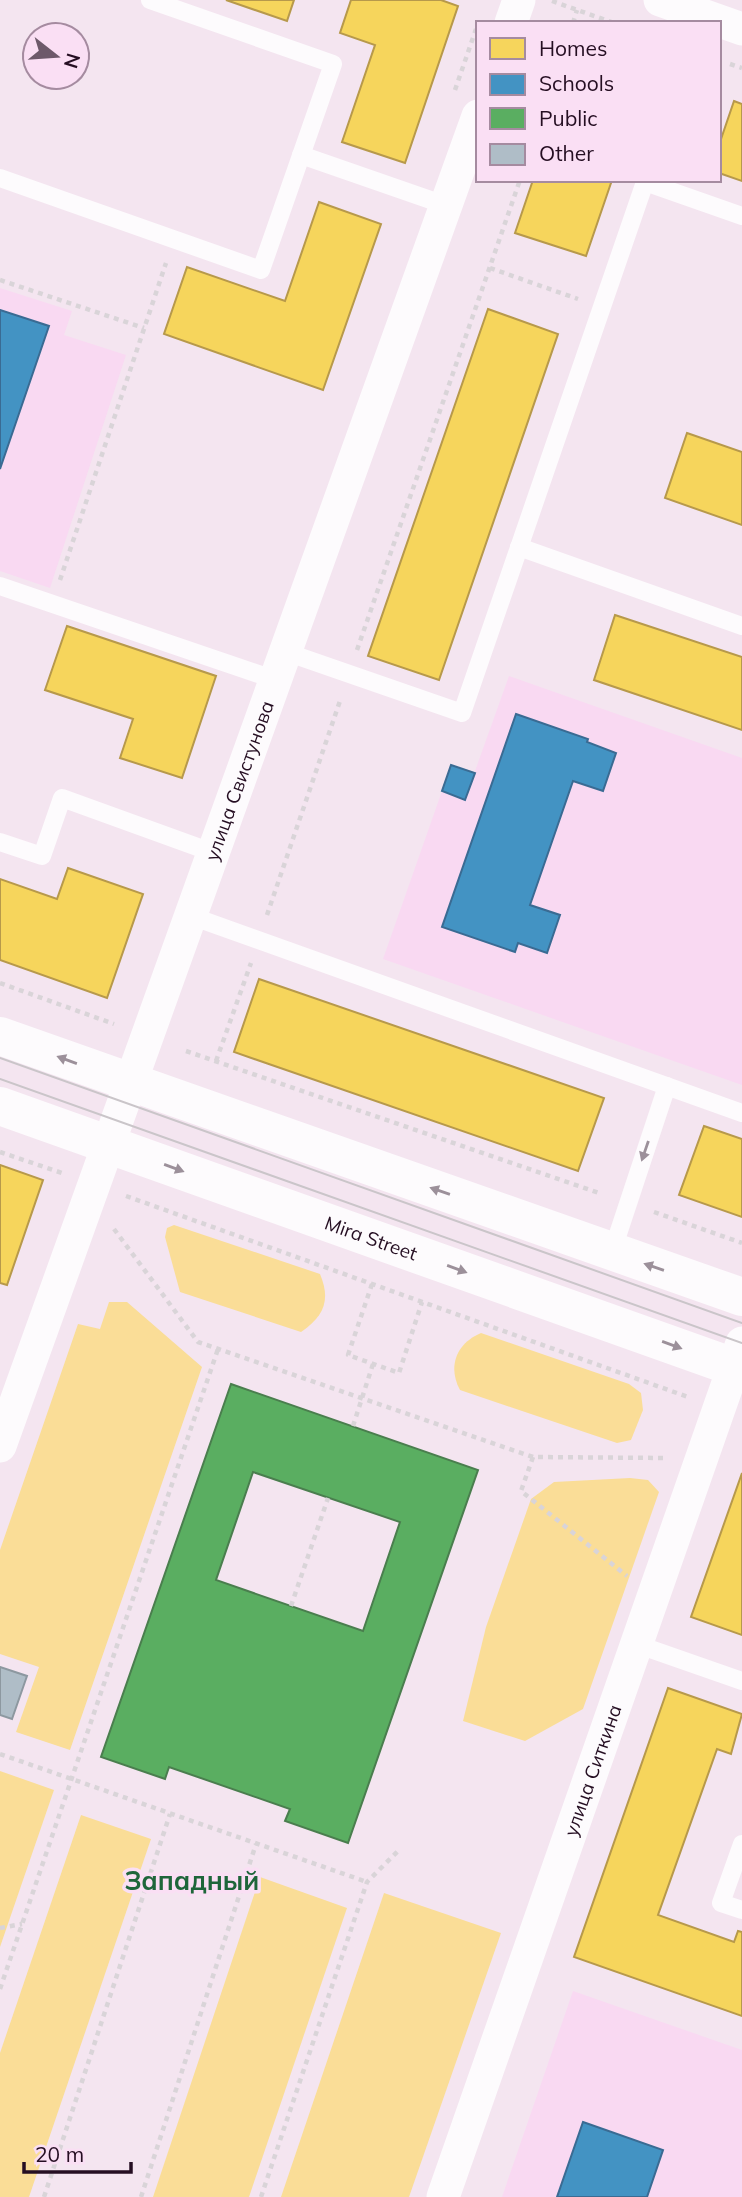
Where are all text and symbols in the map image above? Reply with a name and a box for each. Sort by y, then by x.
north arrow [21,21,91,91]
legend [476,21,721,182]
text: Homes [539,35,607,61]
text: N [59,51,86,71]
text: Schools [539,70,614,96]
text: Public [539,105,598,131]
text: Other [539,140,594,166]
street label: улица Свистунова [199,697,279,864]
one-way arrow [57,1054,78,1065]
one-way arrow [640,1140,650,1161]
one-way arrow [163,1163,184,1174]
one-way arrow [429,1185,450,1196]
street label: Mira Street [322,1211,421,1266]
one-way arrow [644,1261,665,1272]
one-way arrow [447,1264,468,1275]
one-way arrow [661,1340,682,1351]
street label: улица Ситкина [558,1701,626,1839]
district label: Западный [125,1864,259,1897]
scale bar [24,2130,131,2174]
text: 20 m [35,2141,84,2167]

